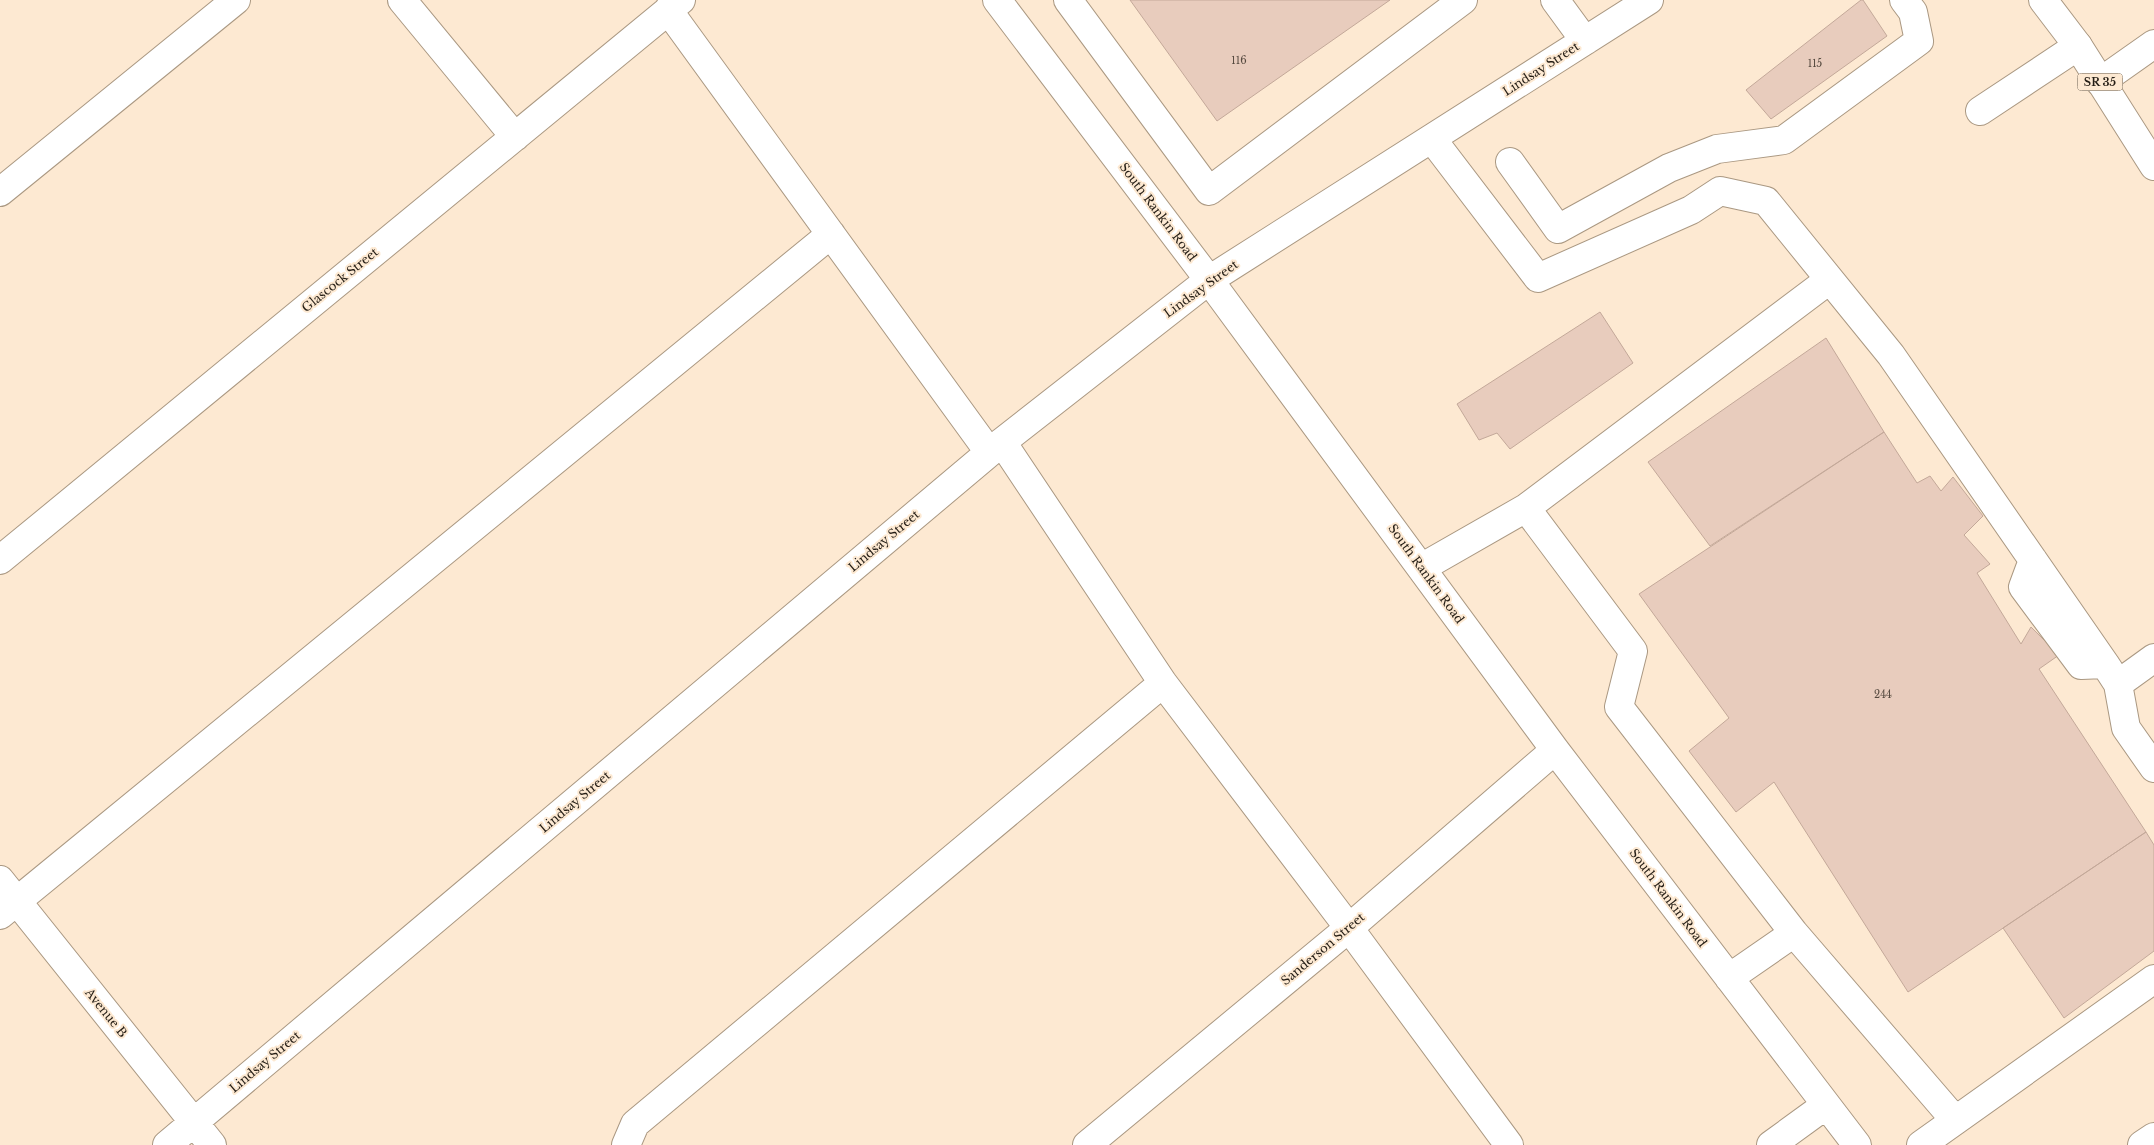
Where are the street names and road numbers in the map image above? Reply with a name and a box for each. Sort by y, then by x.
street label: Lindsay Street [1500,38,1582,99]
road number: SR 35 [2078,74,2122,90]
street label: South Rankin Road [1116,160,1200,264]
street label: Glascock Street [298,244,381,315]
street label: Lindsay Street [1161,256,1241,320]
street label: Lindsay Street [845,506,923,575]
street label: South Rankin Road [1385,521,1468,626]
street label: Lindsay Street [536,767,614,836]
street label: South Rankin Road [1626,846,1710,950]
street label: Sanderson Street [1278,909,1368,988]
street label: Avenue B [82,985,131,1040]
street label: Lindsay Street [226,1027,304,1096]

